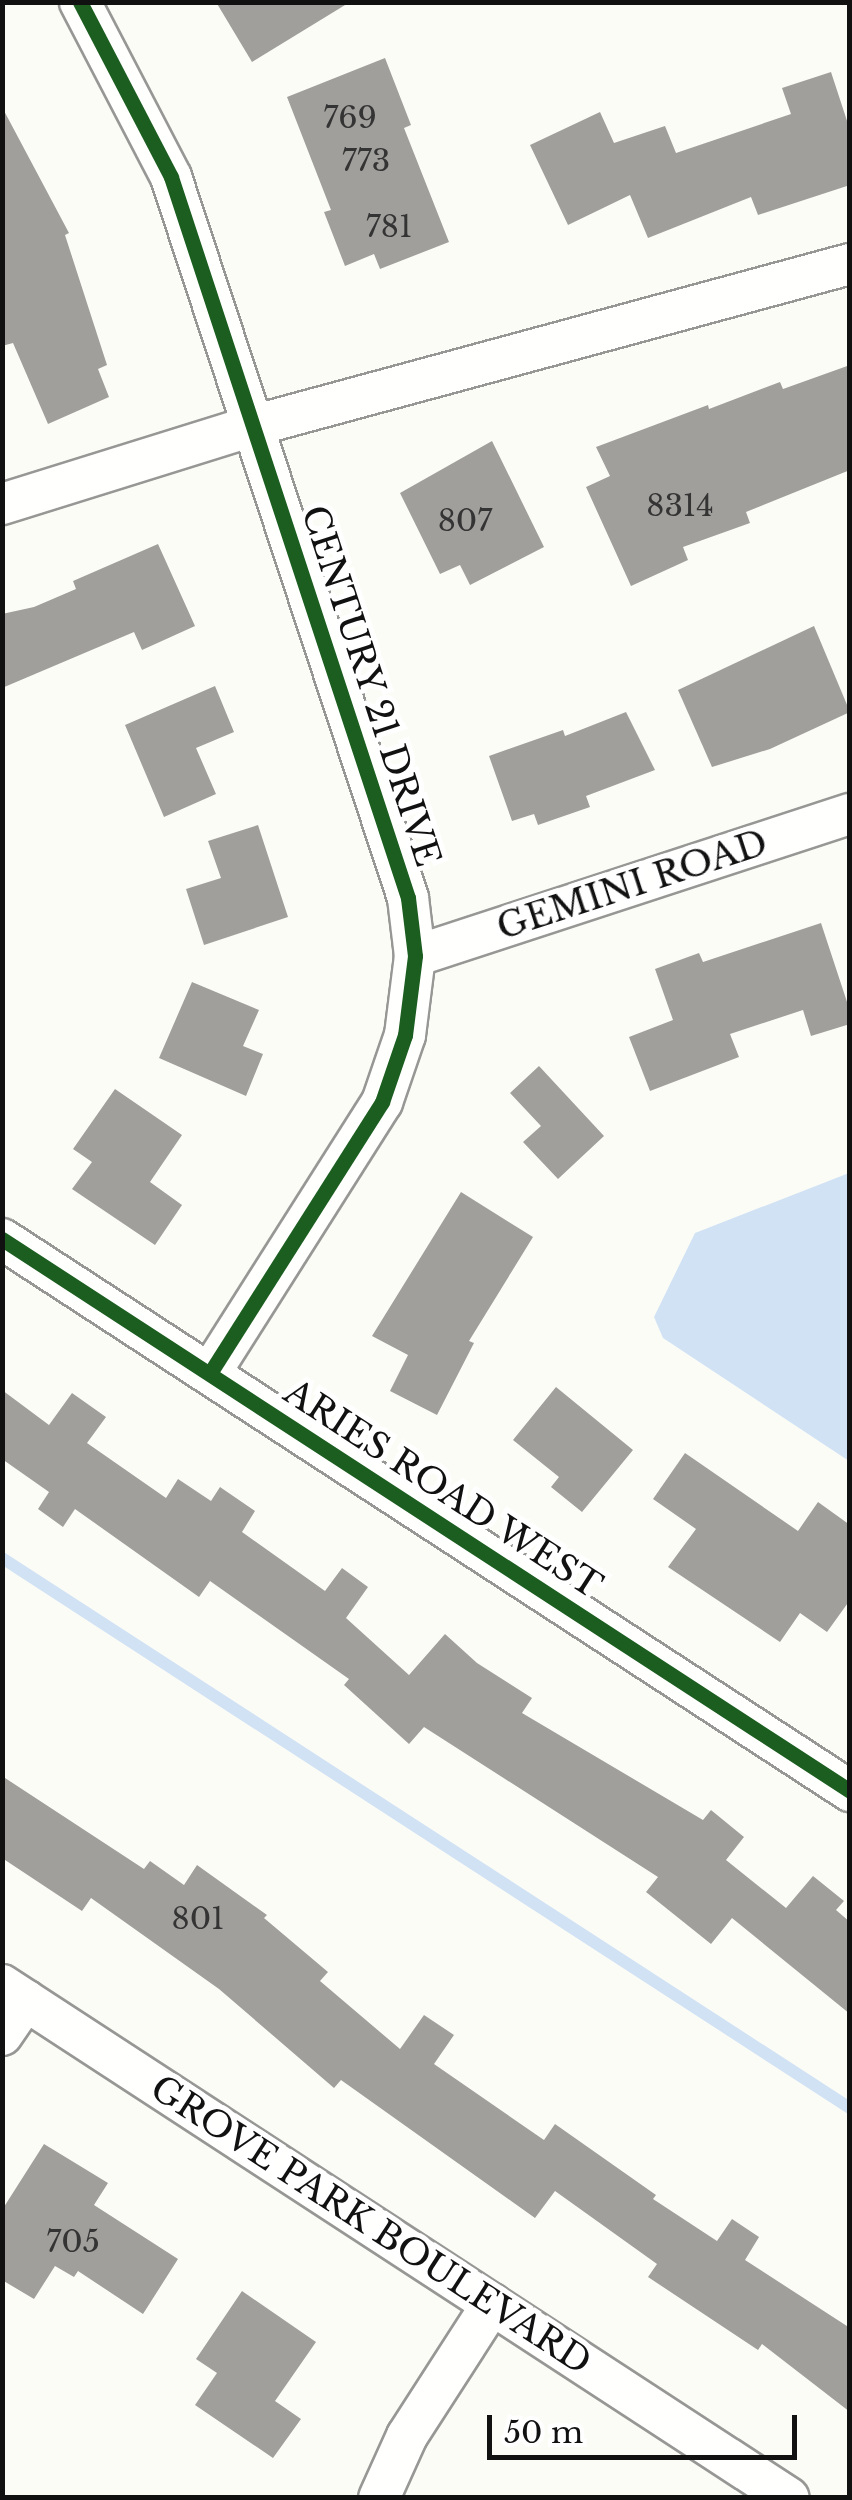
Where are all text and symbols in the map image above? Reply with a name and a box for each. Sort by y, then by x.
house number: 769 [323,100,377,136]
house number: 773 [342,143,390,179]
house number: 781 [366,209,412,245]
house number: 8314 [646,488,714,524]
street label: CENTURY 21 DRIVE [293,500,449,872]
house number: 807 [438,503,492,539]
street label: GEMINI ROAD [492,822,772,948]
street label: ARIES ROAD WEST [276,1370,610,1608]
house number: 801 [172,1901,224,1937]
street label: GROVE PARK BOULEVARD [143,2067,599,2383]
house number: 705 [46,2224,100,2260]
scale bar [492,2395,802,2457]
text: 50 m [504,2414,583,2451]

